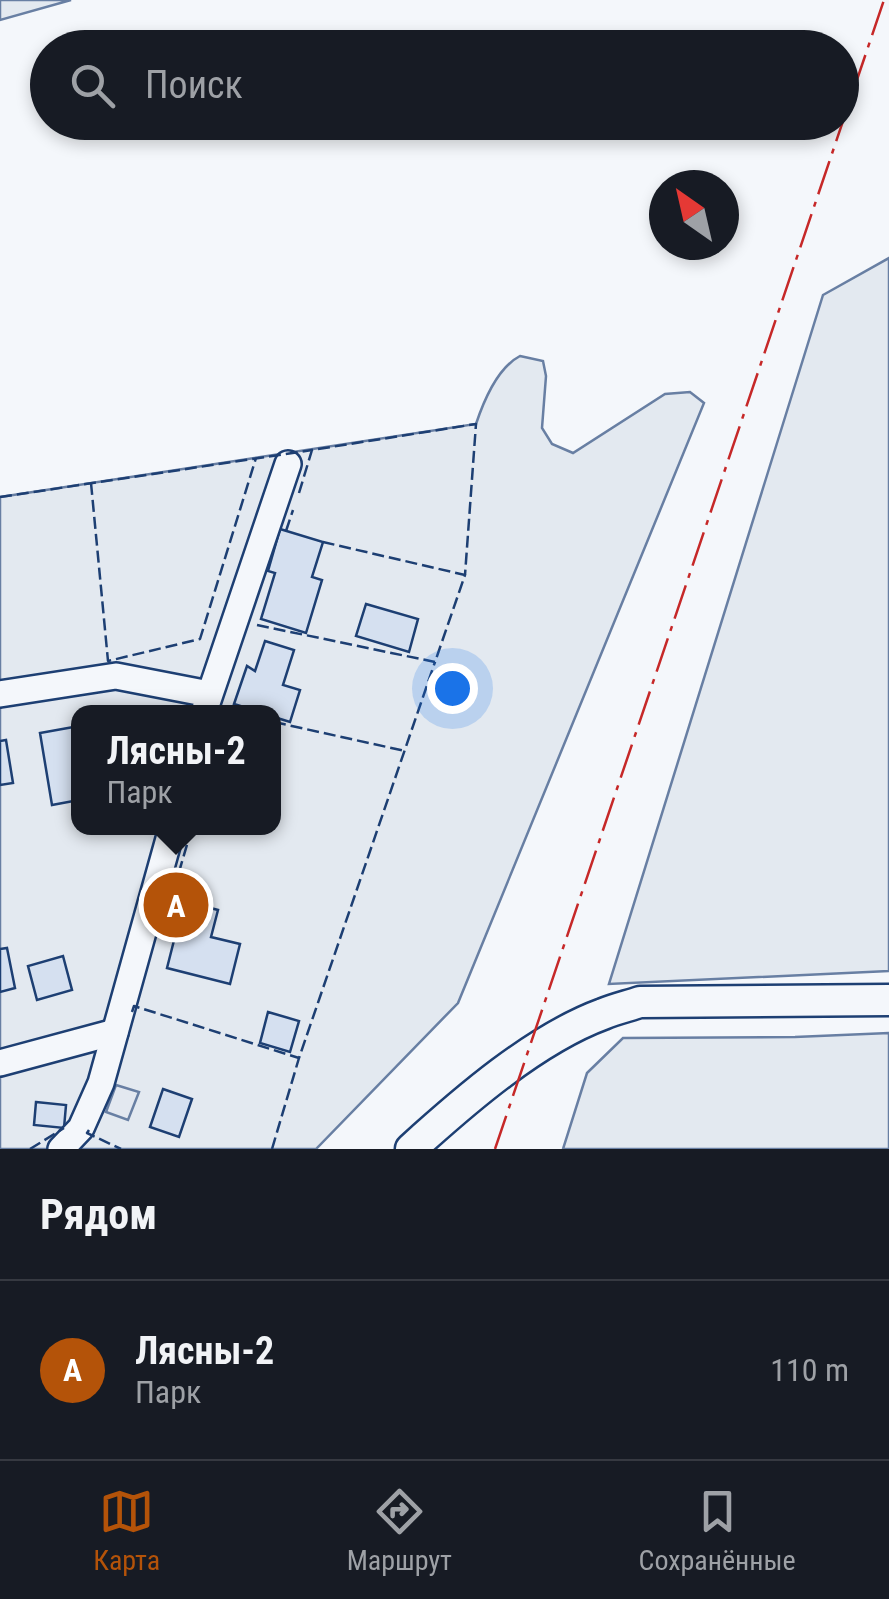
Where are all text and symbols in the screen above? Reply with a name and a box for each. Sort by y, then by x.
search box [30,30,859,140]
icon: search [65,58,120,113]
text: Поиск [145,63,243,107]
north arrow [649,170,739,260]
your location [427,663,478,714]
popup [71,705,281,835]
text: Лясны-2 [106,729,246,773]
text: Парк [106,773,173,811]
pin: A [144,868,208,942]
text: Рядом [40,1190,157,1239]
text: Лясны-2 [135,1329,274,1373]
text: A [63,1351,82,1389]
text: 110 m [770,1351,849,1389]
text: Парк [135,1373,201,1411]
tab: Карта [93,1484,160,1577]
tab: Маршрут [347,1484,452,1577]
tab: Сохранённые [639,1484,796,1577]

